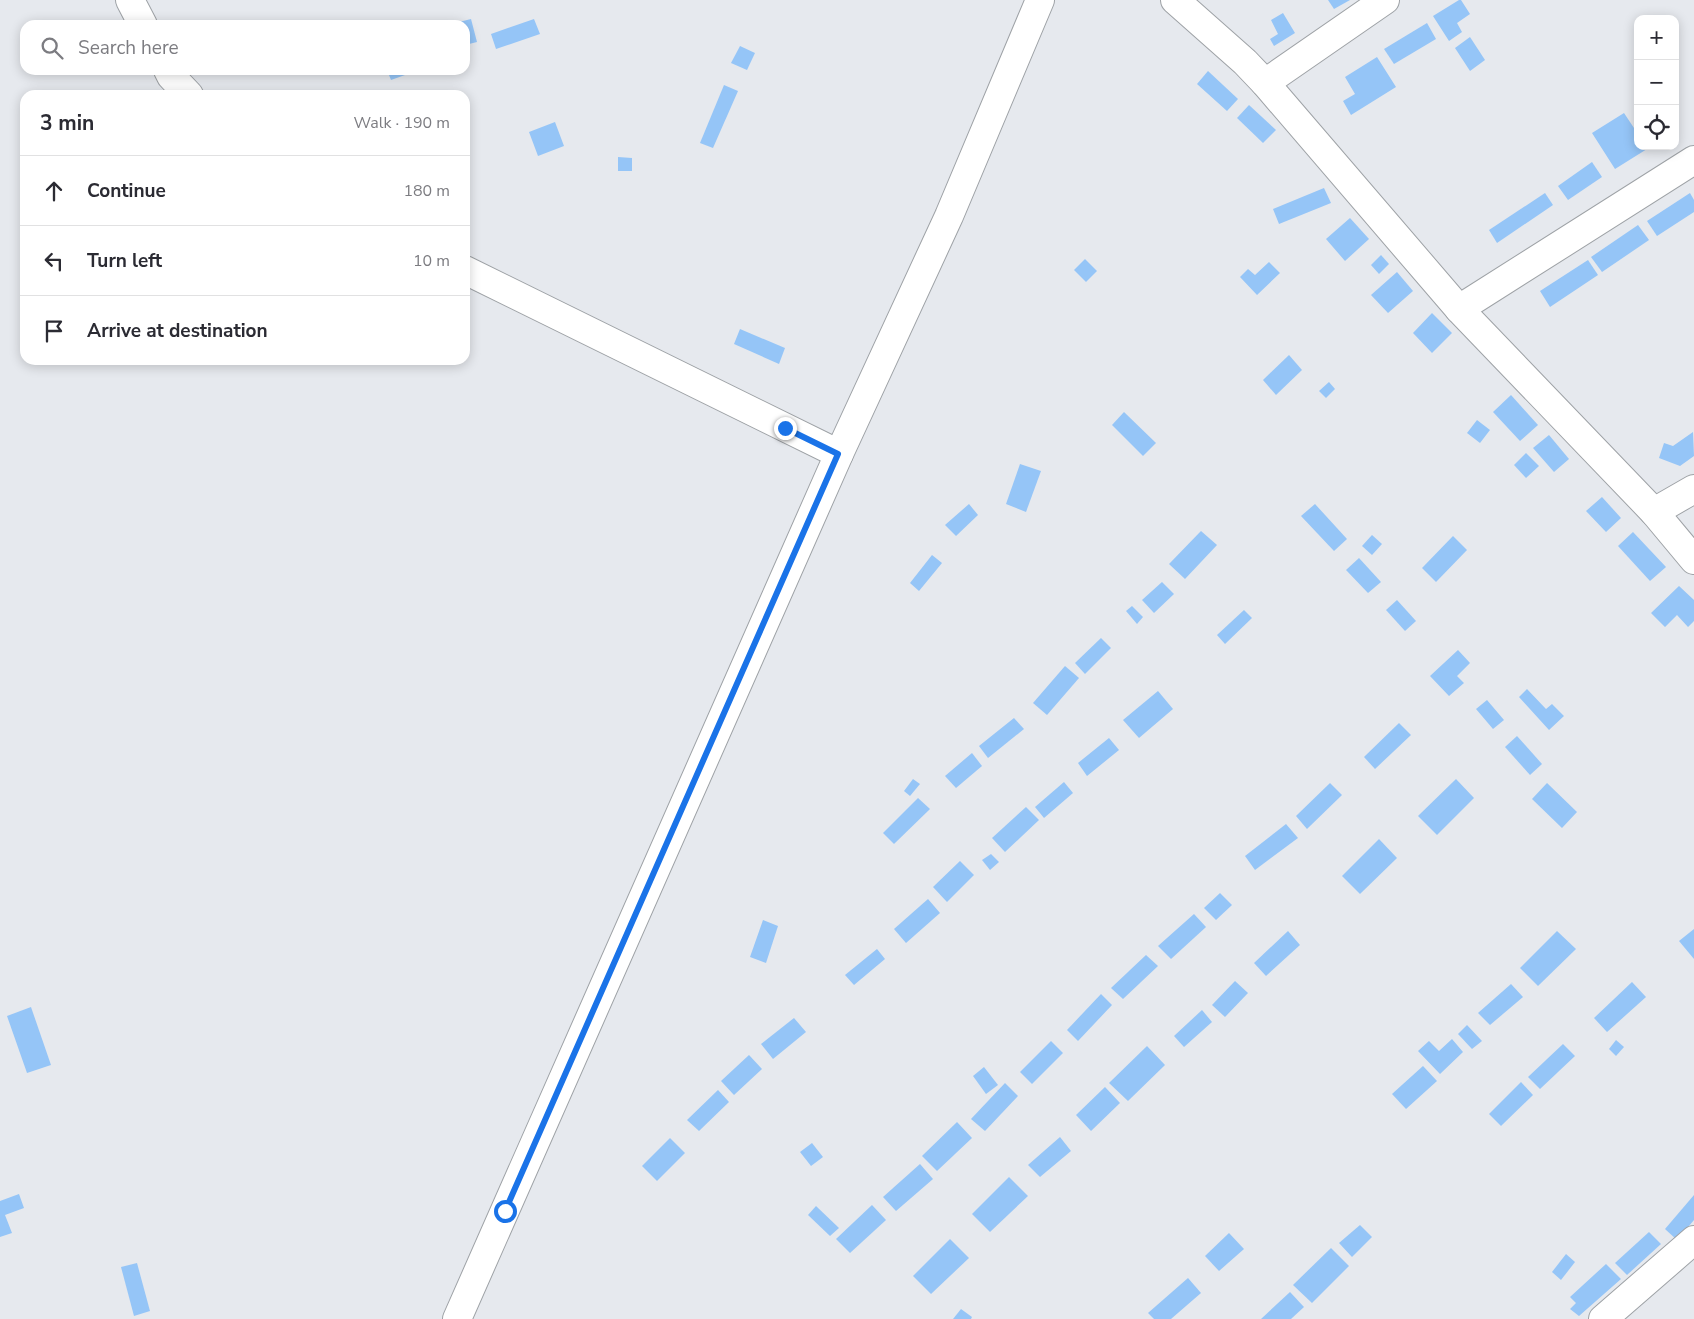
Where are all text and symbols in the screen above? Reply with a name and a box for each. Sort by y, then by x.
map controls [1634,15,1679,150]
button: + [1634,15,1679,60]
search box [20,20,470,75]
icon: search [38,34,66,62]
text: Search here [78,35,179,61]
button: − [1634,60,1679,105]
button: locate [1634,105,1679,150]
text: 3 min [40,109,94,137]
text: Walk · 190 m [354,112,450,134]
icon: ahead [40,177,68,205]
text: Continue [87,178,166,204]
text: 180 m [403,180,450,202]
icon: left [40,247,68,275]
text: Turn left [87,248,162,274]
text: 10 m [413,250,450,272]
icon: arrive [40,317,68,345]
text: Arrive at destination [87,318,268,344]
route end [774,417,797,440]
route start [494,1200,517,1223]

